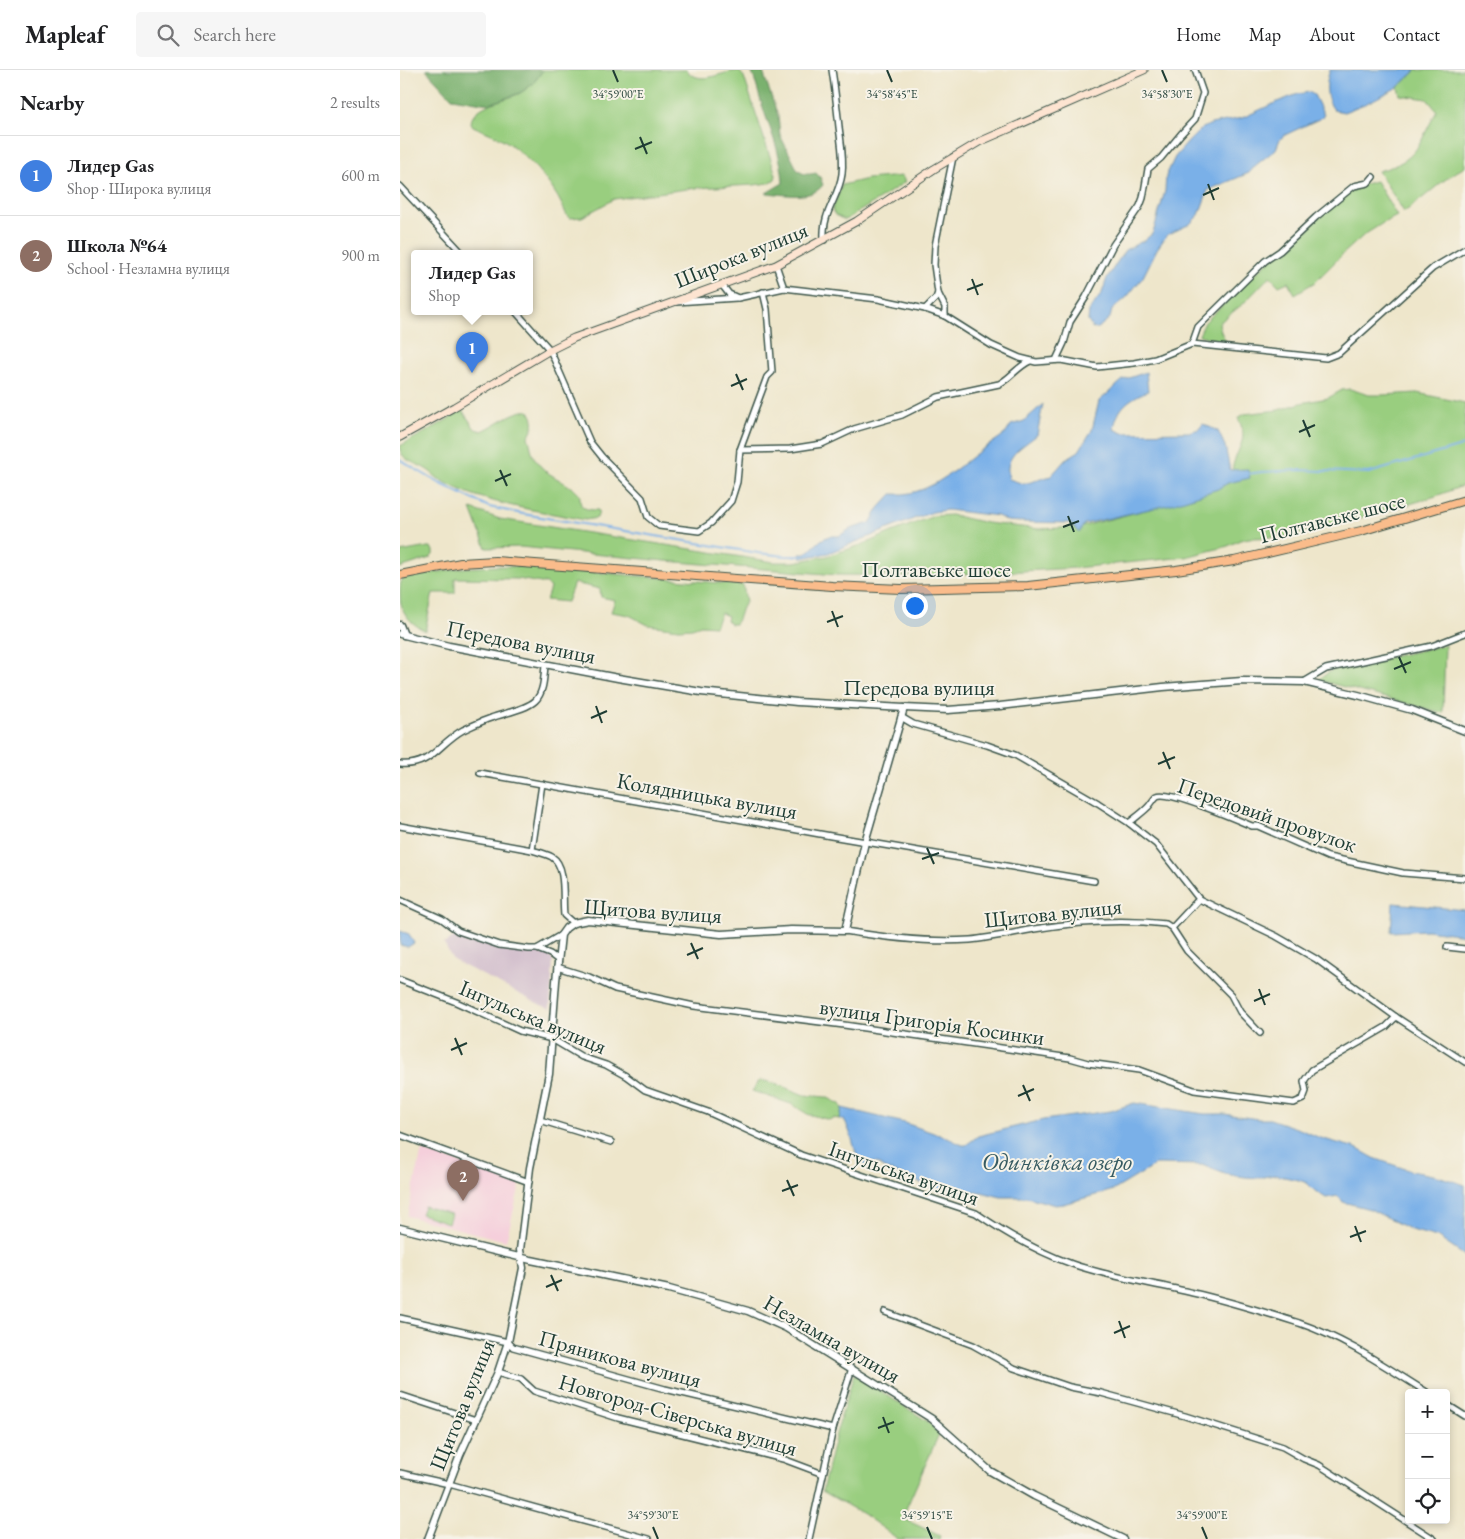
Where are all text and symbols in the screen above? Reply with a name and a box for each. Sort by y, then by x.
search box [136,12,486,57]
text: Mapleaf [25,19,106,50]
icon: search [154,21,182,49]
text: Search here [194,22,276,47]
text: Home [1176,23,1221,46]
text: Map [1249,23,1281,46]
text: About [1309,23,1355,46]
text: Contact [1383,23,1440,46]
text: 34°59'00"E [592,86,644,102]
text: 34°58'45"E [866,86,918,102]
text: 34°58'30"E [1141,86,1193,102]
text: Nearby [20,89,84,116]
text: 2 results [330,92,380,113]
text: Лидер Gas [67,153,154,178]
text: 1 [32,165,40,186]
text: 600 m [341,165,380,186]
text: Shop · Широка вулиця [67,178,211,199]
street label: Широка вулиця [670,215,812,295]
text: Школа №64 [67,233,167,258]
text: 2 [32,245,40,266]
text: 900 m [341,245,380,266]
popup [411,250,533,315]
text: School · Незламна вулиця [67,258,230,279]
text: Лидер Gas [429,260,515,285]
text: Shop [429,285,460,306]
pin: 1 [456,332,488,373]
street label: Полтавське шосе [1256,486,1409,550]
street label: Полтавське шосе [861,555,1011,584]
your location [902,593,928,619]
street label: Передова вулиця [444,613,598,671]
street label: Передова вулиця [843,673,995,702]
street label: Колядницька вулиця [615,766,800,826]
street label: Передовий провулок [1173,771,1361,859]
street label: Щитова вулиця [983,891,1123,935]
street label: Щитова вулиця [583,892,723,930]
street label: Інгульська вулиця [455,973,611,1061]
street label: вулиця Григорія Косинки [818,992,1047,1052]
street label: Інгульська вулиця [825,1134,983,1212]
water label: Одинківка озеро [982,1146,1132,1177]
pin: 2 [447,1160,479,1201]
street label: Незламна вулиця [758,1288,906,1390]
street label: Пряникова вулиця [536,1323,705,1395]
street label: Щитова вулиця [423,1335,501,1475]
street label: Новгород-Сіверська вулиця [555,1367,801,1463]
map controls [1405,1389,1450,1524]
button: + [1405,1389,1450,1434]
button: − [1405,1434,1450,1479]
button: locate [1405,1479,1450,1524]
text: 34°59'30"E [627,1507,679,1523]
text: 34°59'15"E [901,1507,953,1523]
text: 34°59'00"E [1176,1507,1228,1523]

